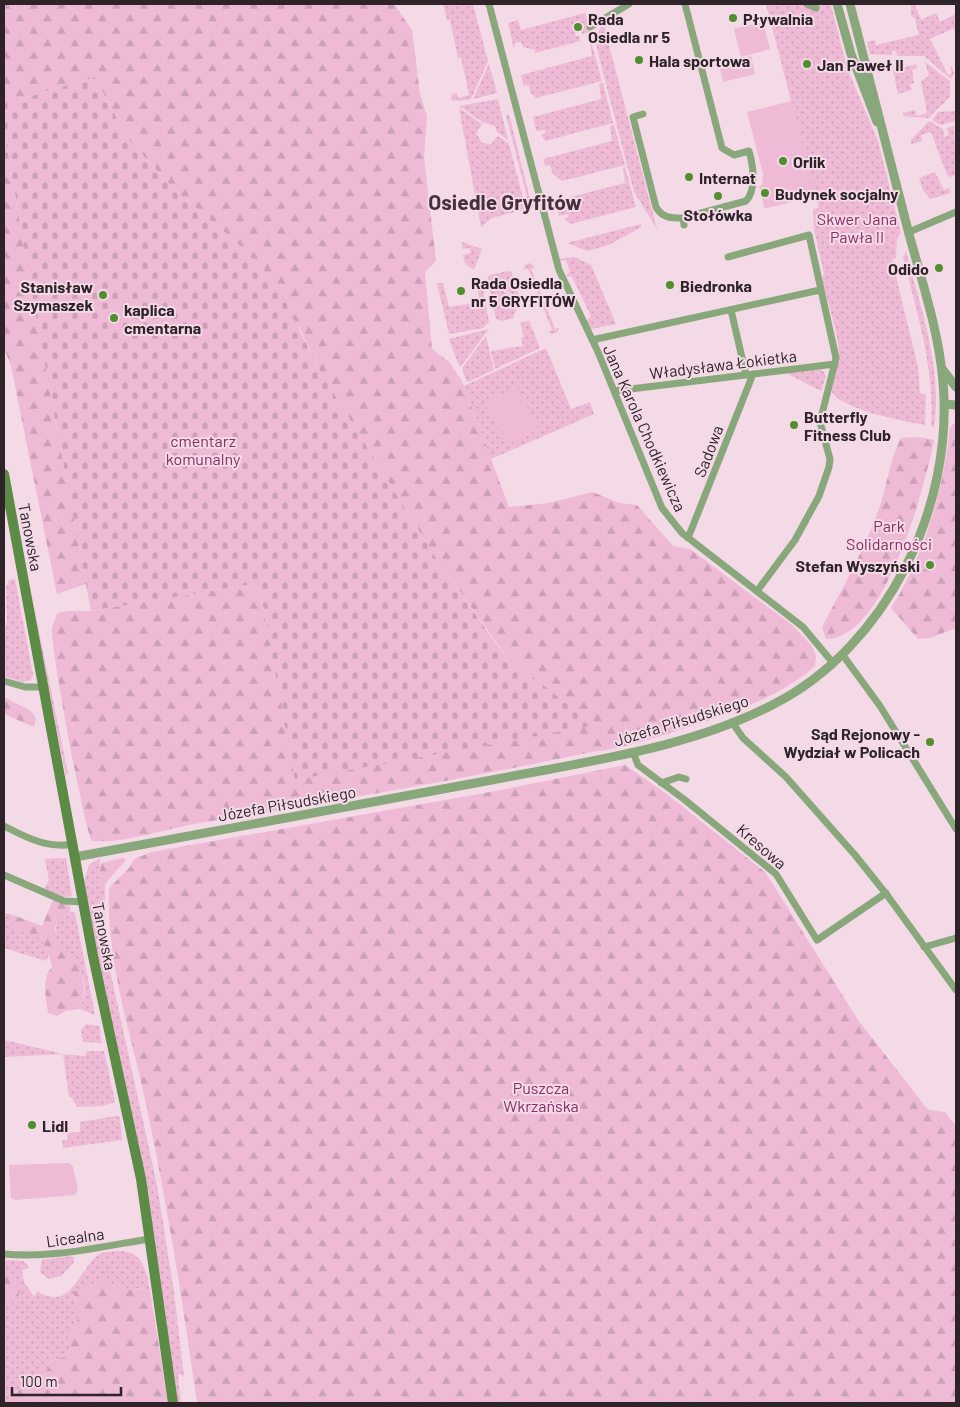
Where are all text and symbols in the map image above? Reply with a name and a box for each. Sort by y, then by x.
place label: Rada Osiedla nr 5 [588,9,670,46]
place label: Pływalnia [743,9,813,28]
marker: Pływalnia [727,12,739,24]
marker: Rada Osiedla nr 5 [572,21,584,33]
place label: Hala sportowa [649,51,750,70]
marker: Hala sportowa [633,54,645,66]
place label: Jan Paweł II [817,55,904,74]
marker: Jan Paweł II [801,58,813,70]
place label: Orlik [793,152,826,171]
marker: Orlik [777,155,789,167]
place label: Internat [699,168,756,187]
marker: Internat [683,171,695,183]
place label: Budynek socjalny [775,184,898,203]
marker: Budynek socjalny [759,187,771,199]
district label: Osiedle Gryfitów [428,189,582,214]
marker: Stołówka [712,190,724,202]
place label: Stołówka [684,205,752,224]
park label: Skwer Jana Pawła II [817,209,897,246]
place label: Odido [888,259,929,278]
marker: Odido [933,262,945,274]
place label: Rada Osiedla nr 5 GRYFITÓW [471,273,576,310]
place label: Biedronka [680,276,752,295]
place label: Stanisław Szymaszek [14,277,93,314]
marker: Biedronka [664,279,676,291]
marker: Rada Osiedla nr 5 GRYFITÓW [455,285,467,297]
marker: Stanisław Szymaszek [97,289,109,301]
place label: kaplica cmentarna [124,300,201,337]
marker: kaplica cmentarna [108,312,120,324]
street label: Jana Karola Chodkiewicza [600,342,690,514]
street label: Władysława Łokietka [648,346,798,382]
place label: Butterfly Fitness Club [804,407,891,444]
marker: Butterfly Fitness Club [788,419,800,431]
street label: Sadowa [689,422,727,480]
park label: cmentarz komunalny [166,431,241,468]
street label: Tanowska [15,501,47,573]
park label: Park Solidarności [846,516,932,553]
place label: Stefan Wyszyński [795,556,920,575]
marker: Stefan Wyszyński [924,559,936,571]
street label: Józefa Piłsudskiego [611,690,751,750]
place label: Sąd Rejonowy - Wydział w Policach [784,724,920,761]
marker: Sąd Rejonowy - Wydział w Policach [924,736,936,748]
street label: Józefa Piłsudskiego [217,782,357,824]
street label: Kresowa [733,819,791,873]
street label: Tanowska [89,900,121,972]
park label: Puszcza Wkrzańska [503,1078,579,1115]
place label: Lidl [42,1116,68,1135]
marker: Lidl [26,1119,38,1131]
street label: Licealna [45,1224,105,1250]
scale bar [12,1364,121,1396]
text: 100 m [20,1372,58,1390]

